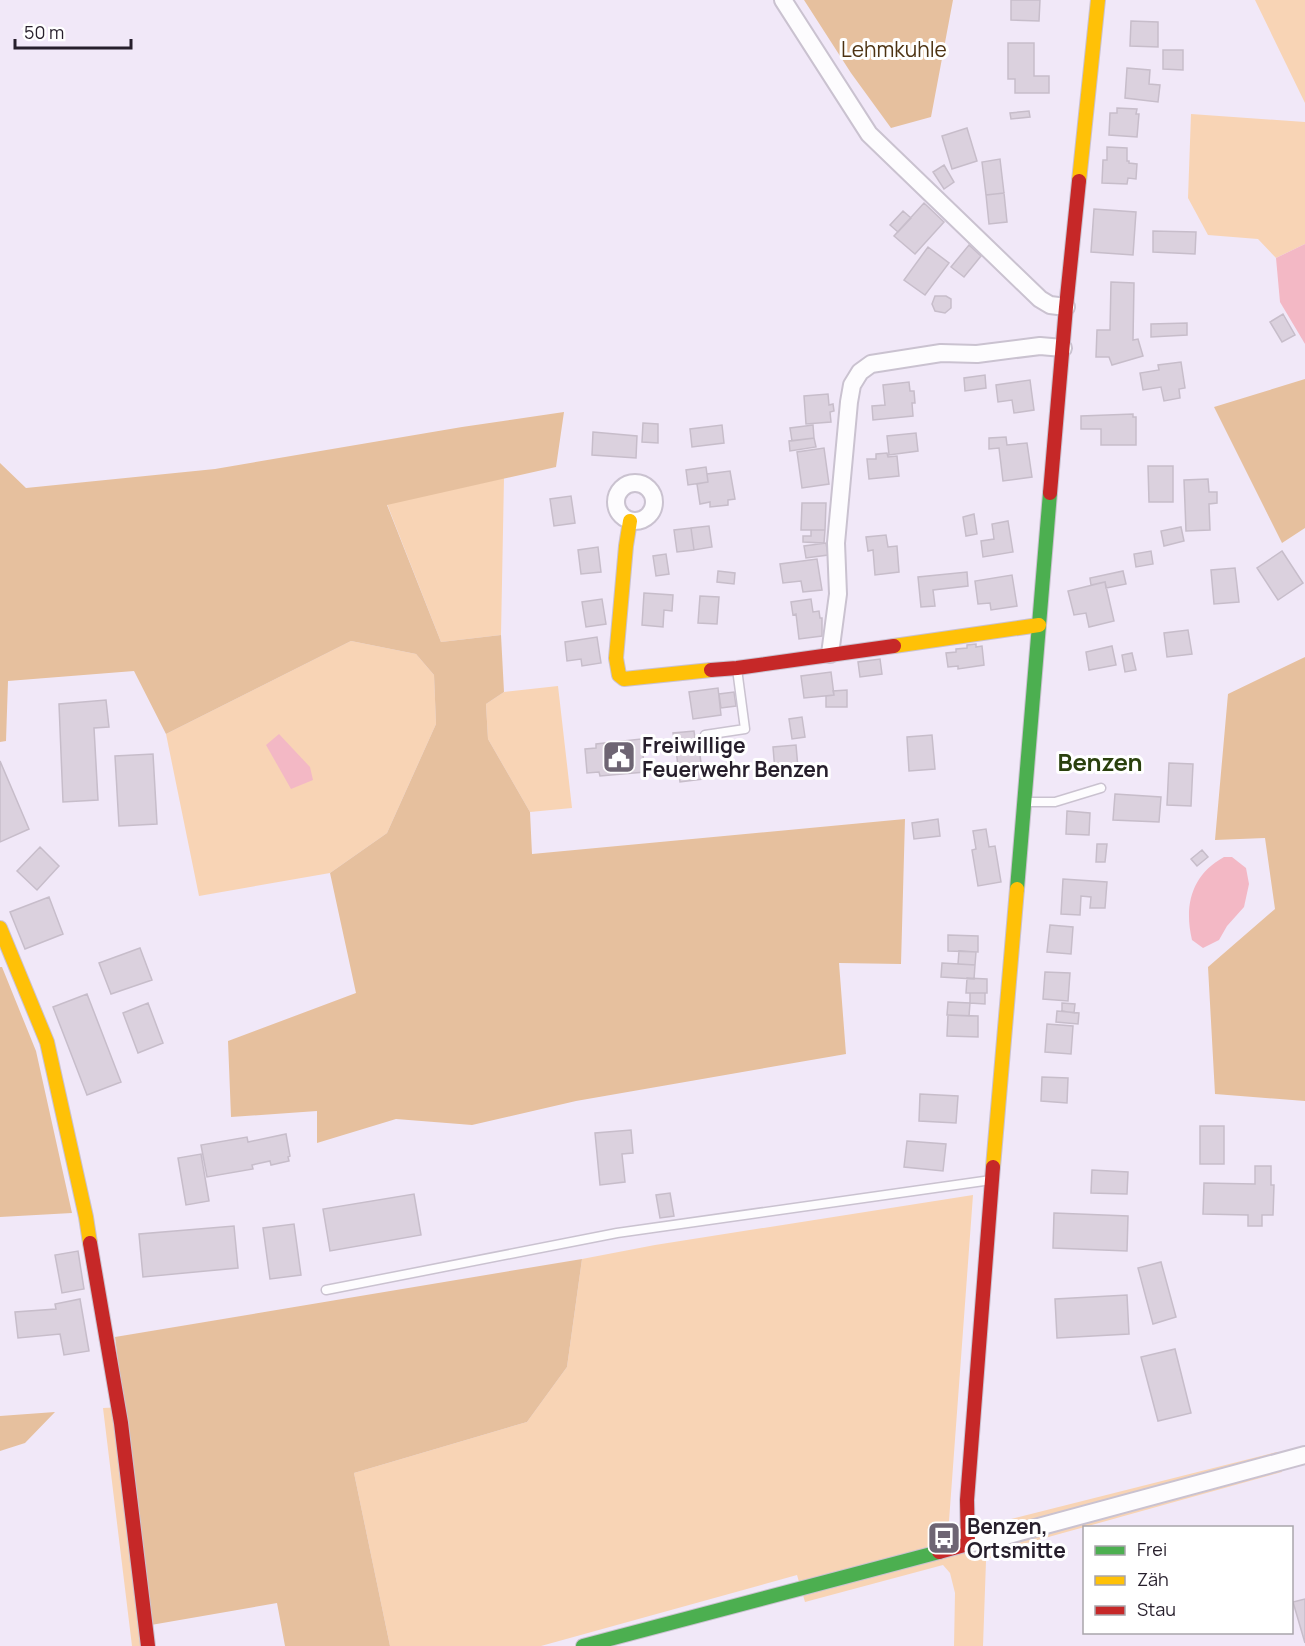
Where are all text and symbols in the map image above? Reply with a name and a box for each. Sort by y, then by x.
scale bar [15,12,130,50]
text: 50 m [24,20,64,44]
park label: Lehmkuhle [841,35,947,63]
place label: Freiwillige Feuerwehr Benzen [642,731,829,783]
public building icon: Freiwillige Feuerwehr Benzen [601,739,637,775]
district label: Benzen [1057,745,1143,778]
place label: Benzen, Ortsmitte [967,1512,1066,1564]
bus stop icon: Benzen, Ortsmitte [926,1520,962,1556]
legend [1083,1526,1293,1634]
text: Frei [1137,1537,1167,1561]
text: Zäh [1137,1567,1169,1591]
text: Stau [1137,1597,1176,1621]

